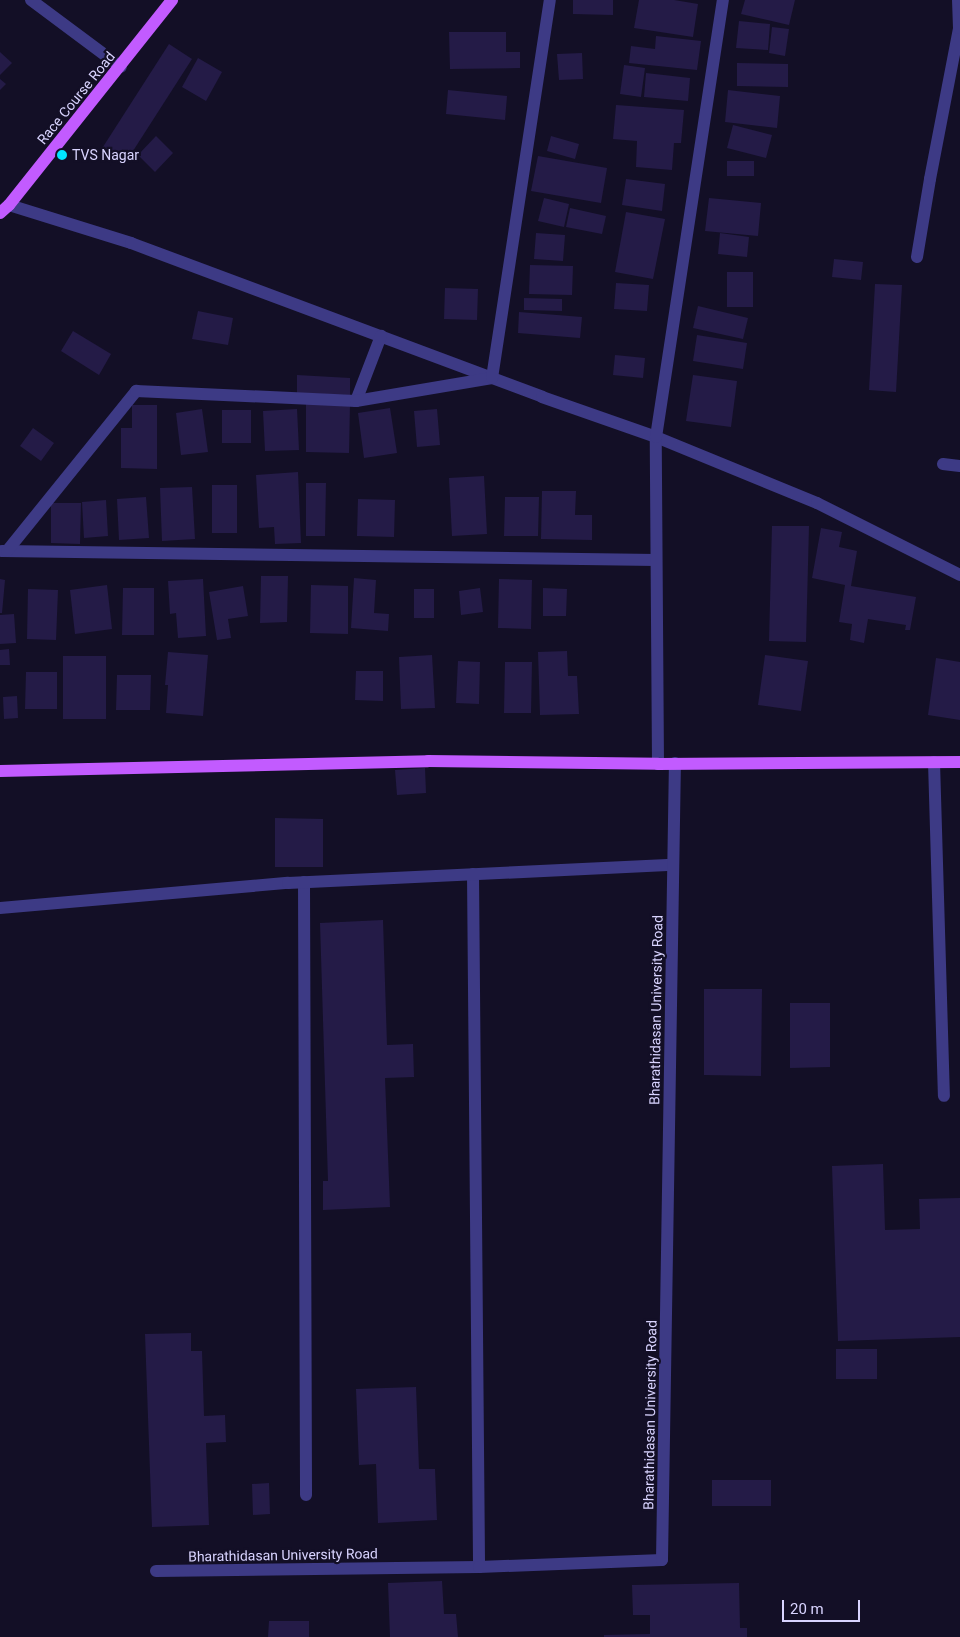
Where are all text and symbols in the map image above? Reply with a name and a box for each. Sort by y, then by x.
street label: Race Course Road [34,48,118,148]
place label: TVS Nagar [72,147,139,163]
marker: TVS Nagar [56,149,68,161]
street label: Bharathidasan University Road [646,915,666,1105]
street label: Bharathidasan University Road [640,1320,660,1510]
street label: Bharathidasan University Road [188,1545,378,1565]
scale bar [785,1590,862,1622]
text: 20 m [790,1600,824,1618]

